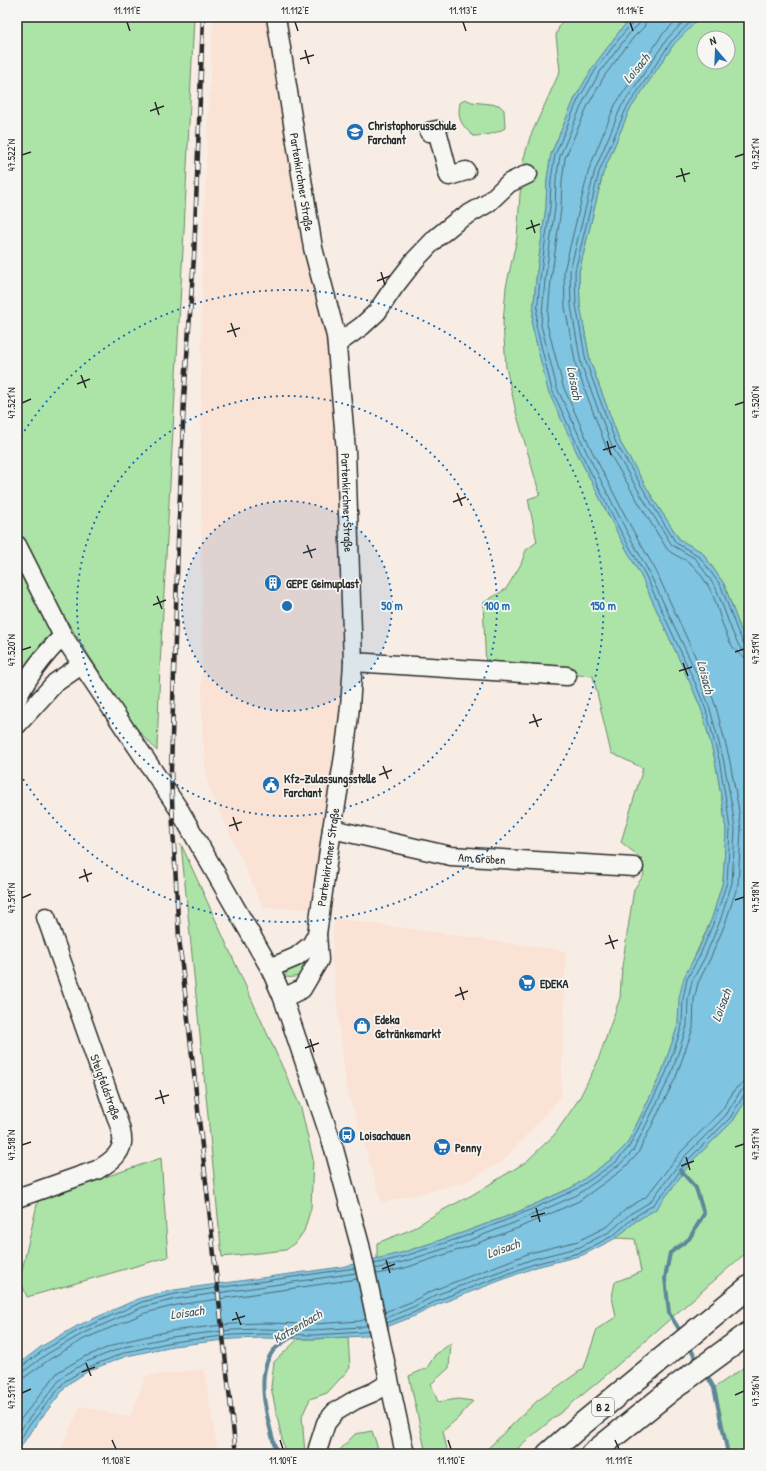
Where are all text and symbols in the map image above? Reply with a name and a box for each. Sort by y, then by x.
text: 11.111°E [113,4,141,17]
text: 11.112°E [281,4,310,17]
text: 11.113°E [449,4,478,17]
text: 11.114°E [616,4,644,17]
north arrow [696,30,736,70]
text: N [708,33,718,48]
water label: Loisach [618,48,655,87]
place label: Christophorusschule Farchant [367,117,457,148]
school or university icon: Christophorusschule Farchant [345,122,365,142]
street label: Partenkirchner Straße [286,132,319,232]
text: 47.521°N [749,138,762,170]
text: 47.522°N [5,139,18,171]
water label: Loisach [563,365,587,403]
text: 47.520°N [749,386,762,418]
text: 47.521°N [5,387,18,419]
street label: Partenkirchner Straße [338,453,358,553]
building icon: GEPE Geimuplast [263,573,283,593]
place label: GEPE Geimuplast [286,575,360,593]
text: 50 m [381,597,403,614]
text: 100 m [484,597,510,614]
text: 150 m [590,597,616,614]
centre of rings [280,599,294,613]
text: 47.520°N [5,634,18,666]
text: 47.519°N [749,634,762,664]
water label: Loisach [693,659,719,697]
place label: Kfz-Zulassungsstelle Farchant [283,770,376,801]
public building icon: Kfz-Zulassungsstelle Farchant [261,775,281,795]
street label: Partenkirchner Straße [313,807,343,907]
street label: Am Gröben [458,848,506,868]
text: 47.518°N [749,882,762,912]
text: 47.519°N [5,883,18,913]
supermarket icon: EDEKA [517,973,537,993]
place label: EDEKA [540,975,569,992]
water label: Loisach [707,985,736,1024]
place label: Edeka Getränkemarkt [375,1011,442,1042]
shop icon: Edeka Getränkemarkt [352,1016,372,1036]
street label: Steigfeldstraße [86,1052,126,1122]
bus stop icon: Loisachauen [337,1125,357,1145]
place label: Loisachauen [360,1127,411,1144]
text: 47.517°N [749,1128,762,1160]
text: 47.518°N [5,1130,18,1160]
supermarket icon: Penny [432,1137,452,1157]
place label: Penny [455,1139,481,1157]
water label: Loisach [484,1234,523,1262]
water label: Loisach [169,1301,206,1323]
water label: Katzenbach [269,1304,326,1347]
text: 47.516°N [749,1376,762,1406]
text: 47.517°N [5,1377,18,1409]
road number: B 2 [592,1398,614,1416]
text: 11.108°E [102,1454,131,1467]
text: 11.109°E [269,1454,298,1467]
text: 11.110°E [437,1454,466,1467]
text: 11.111°E [605,1454,633,1467]

